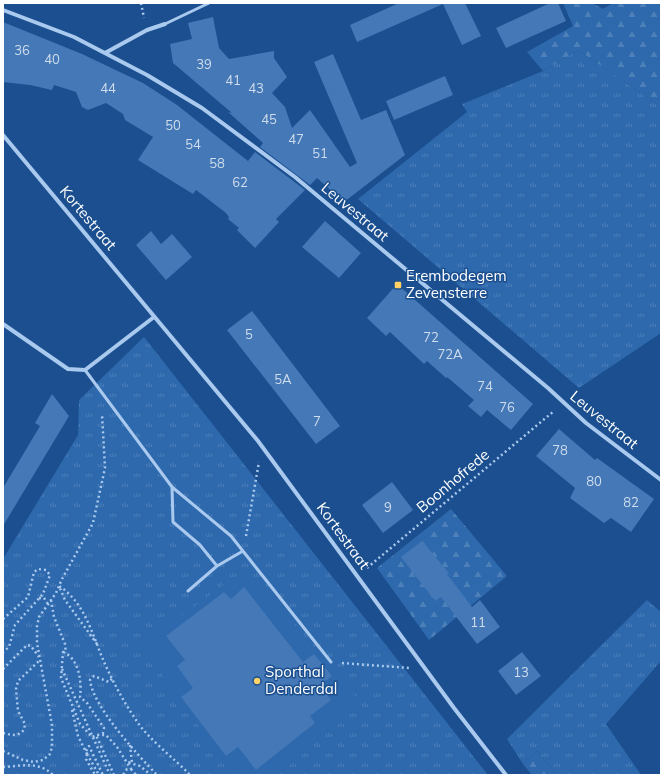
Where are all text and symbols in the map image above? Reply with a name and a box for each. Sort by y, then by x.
house number: 36 [14,42,30,58]
house number: 40 [44,51,60,67]
house number: 39 [196,56,212,72]
house number: 41 [225,72,241,88]
house number: 44 [100,80,116,96]
house number: 43 [248,80,264,96]
house number: 45 [261,111,277,127]
house number: 50 [165,117,181,133]
house number: 47 [288,131,304,147]
house number: 54 [185,136,201,152]
house number: 51 [312,145,328,161]
house number: 58 [209,155,225,171]
house number: 62 [232,174,248,190]
street label: Leuvestraat [318,178,393,245]
street label: Kortestraat [56,182,121,254]
place label: Erembodegem Zevensterre [406,266,507,302]
marker: Erembodegem Zevensterre [393,280,403,290]
house number: 5 [245,326,253,342]
house number: 72 [423,329,439,345]
house number: 72A [437,346,463,362]
house number: 5A [274,371,292,387]
house number: 74 [477,378,493,394]
street label: Leuvestraat [566,386,642,453]
house number: 76 [499,399,515,415]
house number: 7 [313,413,321,429]
house number: 78 [552,442,568,458]
street label: Boonhofrede [412,445,493,517]
house number: 80 [586,473,602,489]
house number: 82 [623,494,639,510]
street label: Kortestraat [313,498,374,573]
house number: 9 [384,499,392,515]
house number: 11 [470,614,486,630]
place label: Sporthal Denderdal [265,662,337,698]
house number: 13 [513,664,529,680]
marker: Sporthal Denderdal [252,676,262,686]

